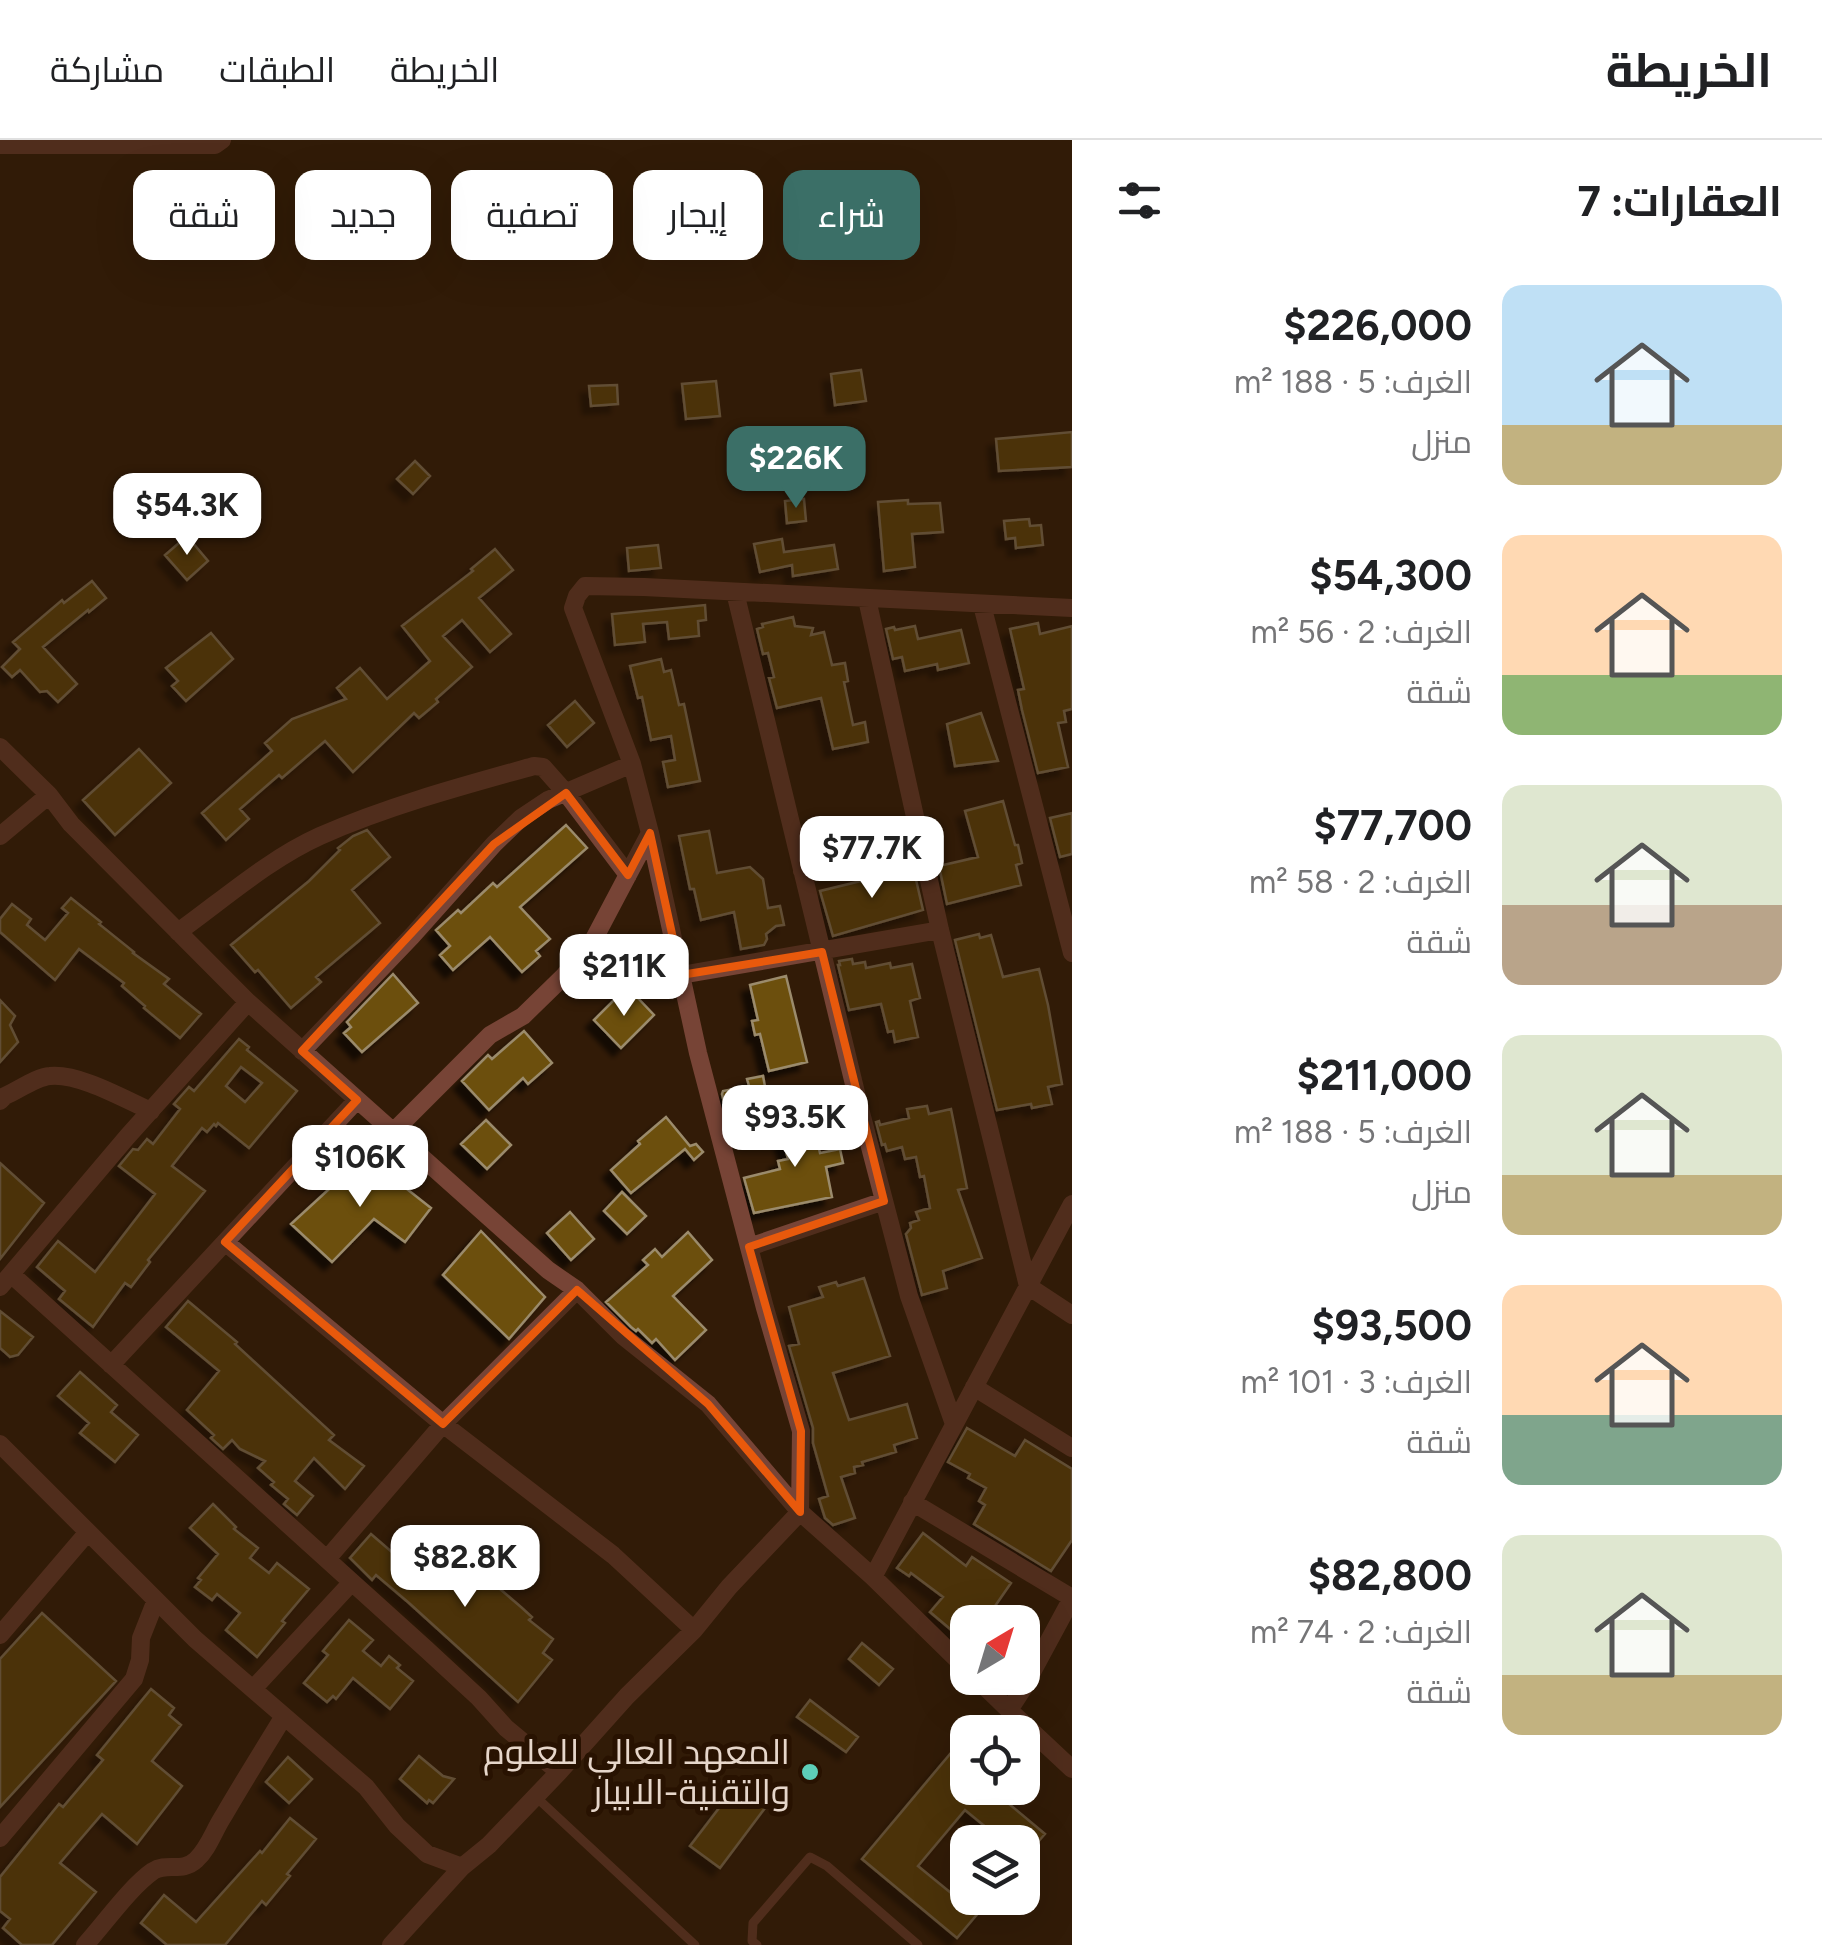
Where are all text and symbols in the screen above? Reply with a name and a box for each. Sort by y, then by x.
text: الخريطة [1606,41,1772,99]
text: مشاركة [50,49,164,91]
text: الطبقات [219,49,335,91]
text: الخريطة [390,49,499,91]
chip: شقة [133,170,275,260]
chip: جديد [295,170,431,260]
chip: تصفية [451,170,613,260]
chip: إيجار [633,170,763,260]
chip: شراء [783,170,920,260]
icon: filters [1112,173,1167,228]
text: العقارات: 7 [1577,176,1782,227]
text: $226,000 [1283,300,1472,351]
icon: home [1582,325,1702,445]
text: الغرف: 5 · 188 m² [1234,363,1472,401]
text: منزل [1411,423,1472,461]
pin: $226K [726,426,866,511]
text: $226K [749,439,843,477]
pin: $54.3K [106,473,268,558]
text: $54.3K [135,486,239,524]
text: $54,300 [1309,550,1472,601]
icon: home [1582,575,1702,695]
text: الغرف: 2 · 56 m² [1251,613,1472,651]
text: شقة [1407,673,1472,711]
text: $77,700 [1313,800,1472,851]
pin: $77.7K [791,816,953,901]
icon: home [1582,825,1702,945]
text: $77.7K [822,829,922,867]
text: الغرف: 2 · 58 m² [1249,863,1472,901]
text: شقة [1407,923,1472,961]
pin: $211K [554,934,694,1019]
text: $211K [582,947,666,985]
text: $211,000 [1297,1050,1472,1101]
icon: home [1582,1075,1702,1195]
pin: $93.5K [714,1085,876,1170]
text: $93.5K [744,1098,846,1136]
text: الغرف: 5 · 188 m² [1234,1113,1472,1151]
pin: $106K [290,1125,430,1210]
text: $106K [314,1138,406,1176]
text: منزل [1411,1173,1472,1211]
text: $93,500 [1311,1300,1472,1351]
icon: home [1582,1325,1702,1445]
text: الغرف: 3 · 101 m² [1241,1363,1472,1401]
text: شقة [1407,1423,1472,1461]
pin: $82.8K [384,1525,546,1610]
text: $82.8K [413,1538,517,1576]
text: $82,800 [1308,1550,1472,1601]
icon: home [1582,1575,1702,1695]
north arrow [950,1605,1040,1695]
map controls [950,1605,1040,1915]
text: الغرف: 2 · 74 m² [1250,1613,1472,1651]
text: شقة [1407,1673,1472,1711]
button: locate [950,1715,1040,1805]
place label: المعهد العالي للعلوم والتقنية-الابيار [483,1731,790,1813]
marker: المعهد العالي للعلوم والتقنية-الابيار [799,1761,821,1783]
button: layers [950,1825,1040,1915]

